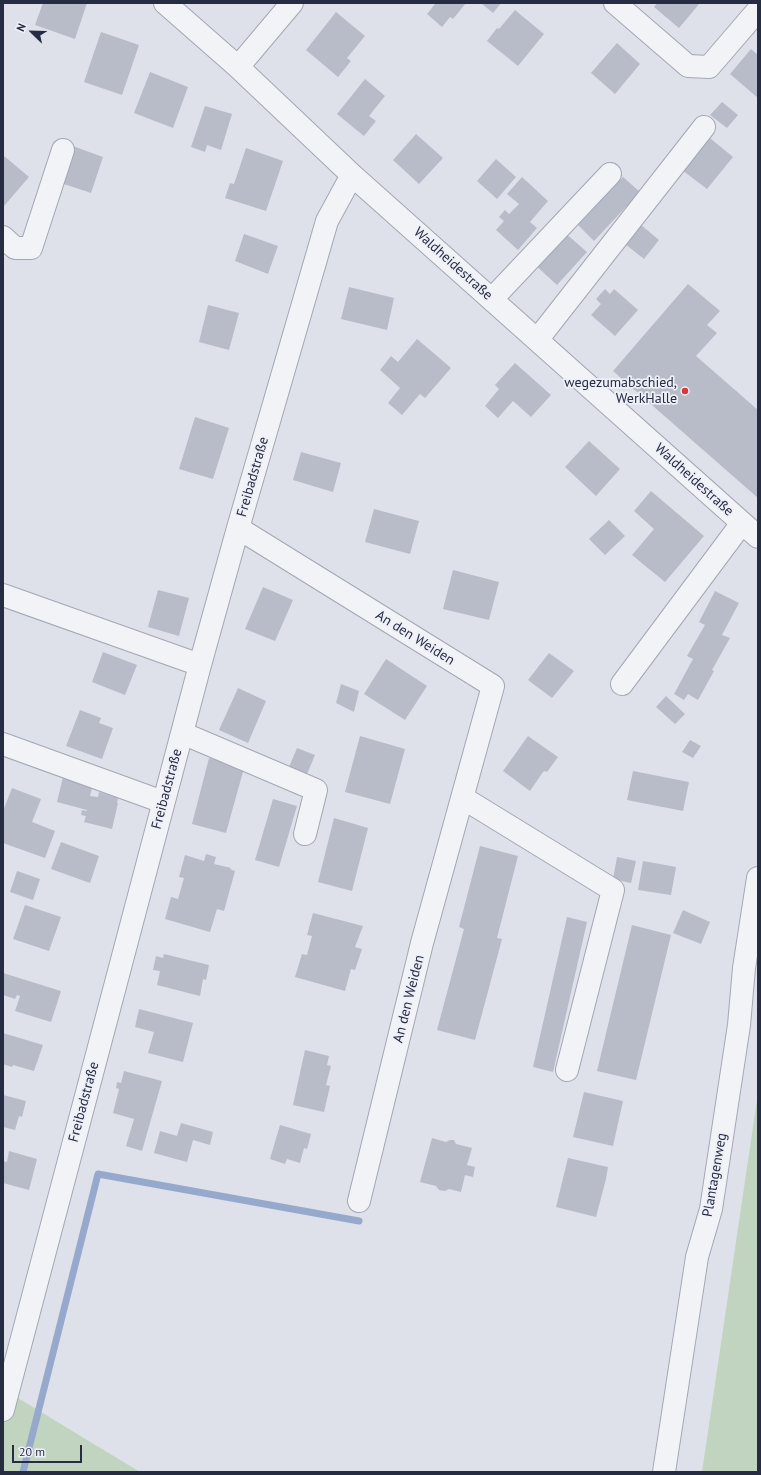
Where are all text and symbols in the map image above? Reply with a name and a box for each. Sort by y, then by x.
north arrow [12,12,52,52]
text: N [13,21,29,33]
street label: Waldheidestraße [410,224,496,304]
place label: wegezumabschied, WerkHalle [564,375,677,408]
marker: wegezumabschied, WerkHalle [680,386,690,396]
street label: Freibadstraße [234,435,272,519]
street label: Waldheidestraße [651,440,737,520]
street label: An den Weiden [372,607,458,669]
street label: Freibadstraße [148,747,186,831]
street label: An den Weiden [390,953,428,1045]
street label: Freibadstraße [65,1060,103,1144]
street label: Plantagenweg [699,1132,731,1218]
scale bar [14,1437,84,1463]
text: 20 m [19,1444,45,1459]

